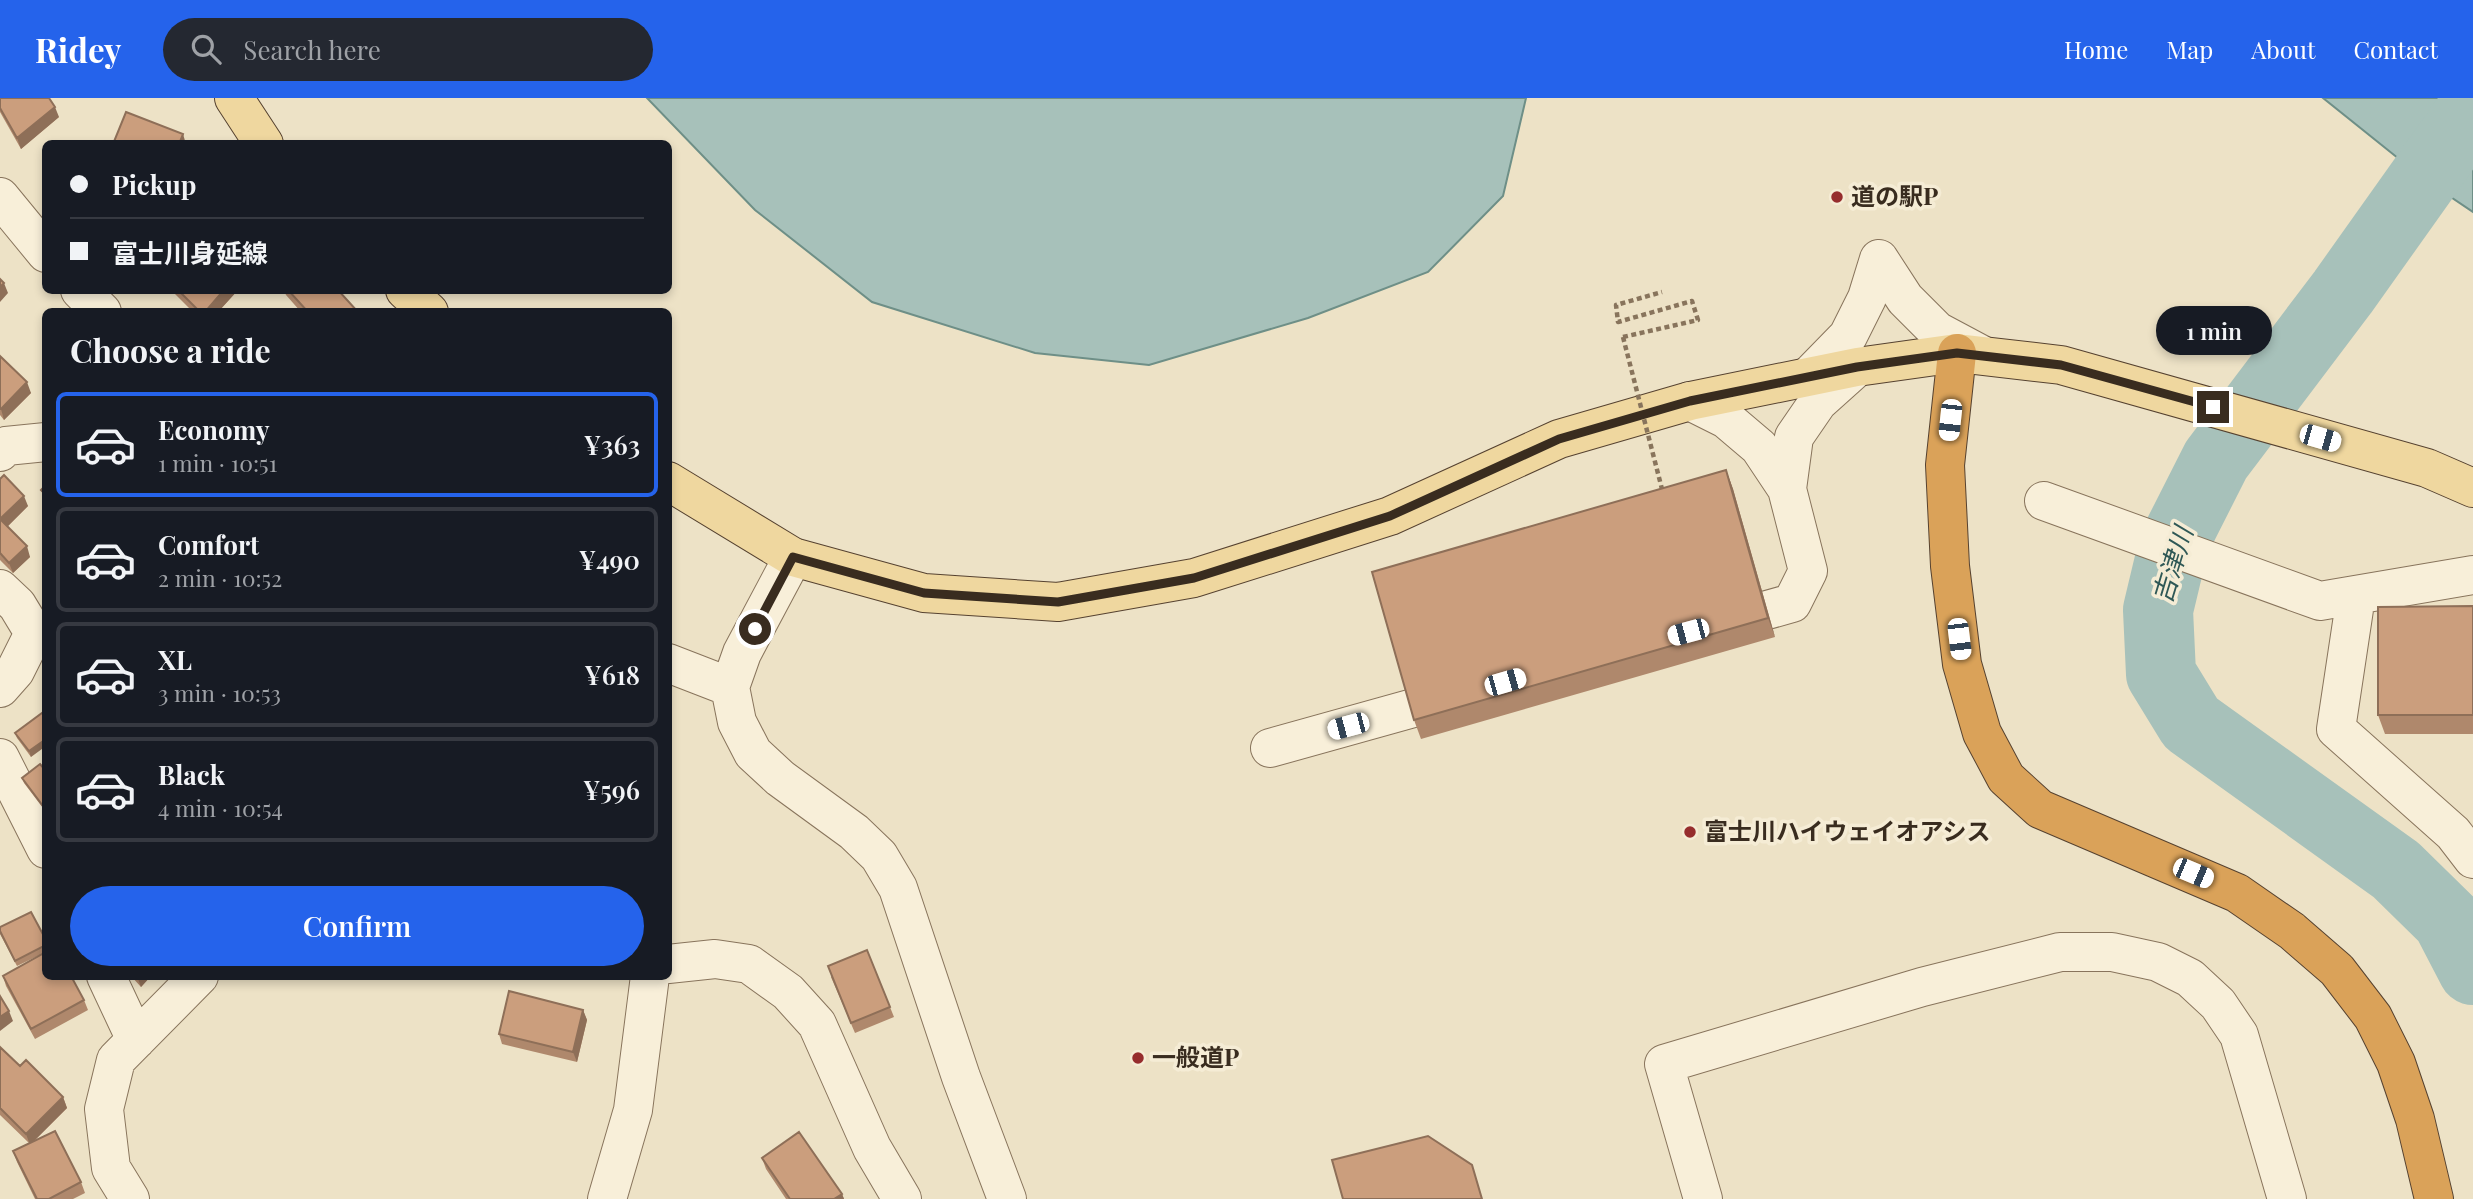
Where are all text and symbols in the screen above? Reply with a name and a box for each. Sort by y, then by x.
search box [163,18,653,81]
text: Ridey [35,27,121,71]
icon: search [187,30,225,68]
text: Search here [243,32,381,67]
text: Home [2064,33,2128,65]
text: Map [2166,33,2213,65]
text: About [2251,33,2315,65]
text: Contact [2353,33,2438,65]
text: Pickup [112,167,196,202]
place label: 道の駅P [1851,179,1938,211]
marker: 道の駅P [1829,189,1845,205]
text: 富士川身延線 [112,235,268,270]
callout: 1 min [2155,306,2271,354]
text: 1 min [2186,315,2242,346]
text: Choose a ride [70,328,271,371]
route end [2197,391,2229,423]
car [1938,398,1963,442]
text: Economy [158,412,269,447]
icon: car [74,413,137,476]
car [2297,422,2344,454]
text: ¥363 [584,427,640,462]
text: 1 min · 10:51 [158,447,277,478]
water label: 吉津川 [2143,519,2201,607]
text: Comfort [158,527,259,562]
icon: car [74,528,137,591]
text: ¥490 [579,542,640,577]
text: 2 min · 10:52 [158,562,282,593]
route start [739,613,771,645]
car [1665,616,1712,648]
car [1947,617,1972,661]
text: XL [158,642,192,677]
icon: car [74,643,137,706]
text: ¥618 [584,657,640,692]
car [1482,666,1529,698]
text: 3 min · 10:53 [158,677,281,708]
car [1325,710,1372,742]
text: Black [158,757,225,792]
icon: car [74,758,137,821]
text: ¥596 [583,772,640,807]
text: 4 min · 10:54 [158,792,283,823]
place label: 富士川ハイウェイオアシス [1704,814,1991,846]
marker: 富士川ハイウェイオアシス [1682,824,1698,840]
car [2170,855,2217,891]
button: Confirm [70,886,644,966]
place label: 一般道P [1152,1040,1239,1072]
marker: 一般道P [1130,1050,1146,1066]

